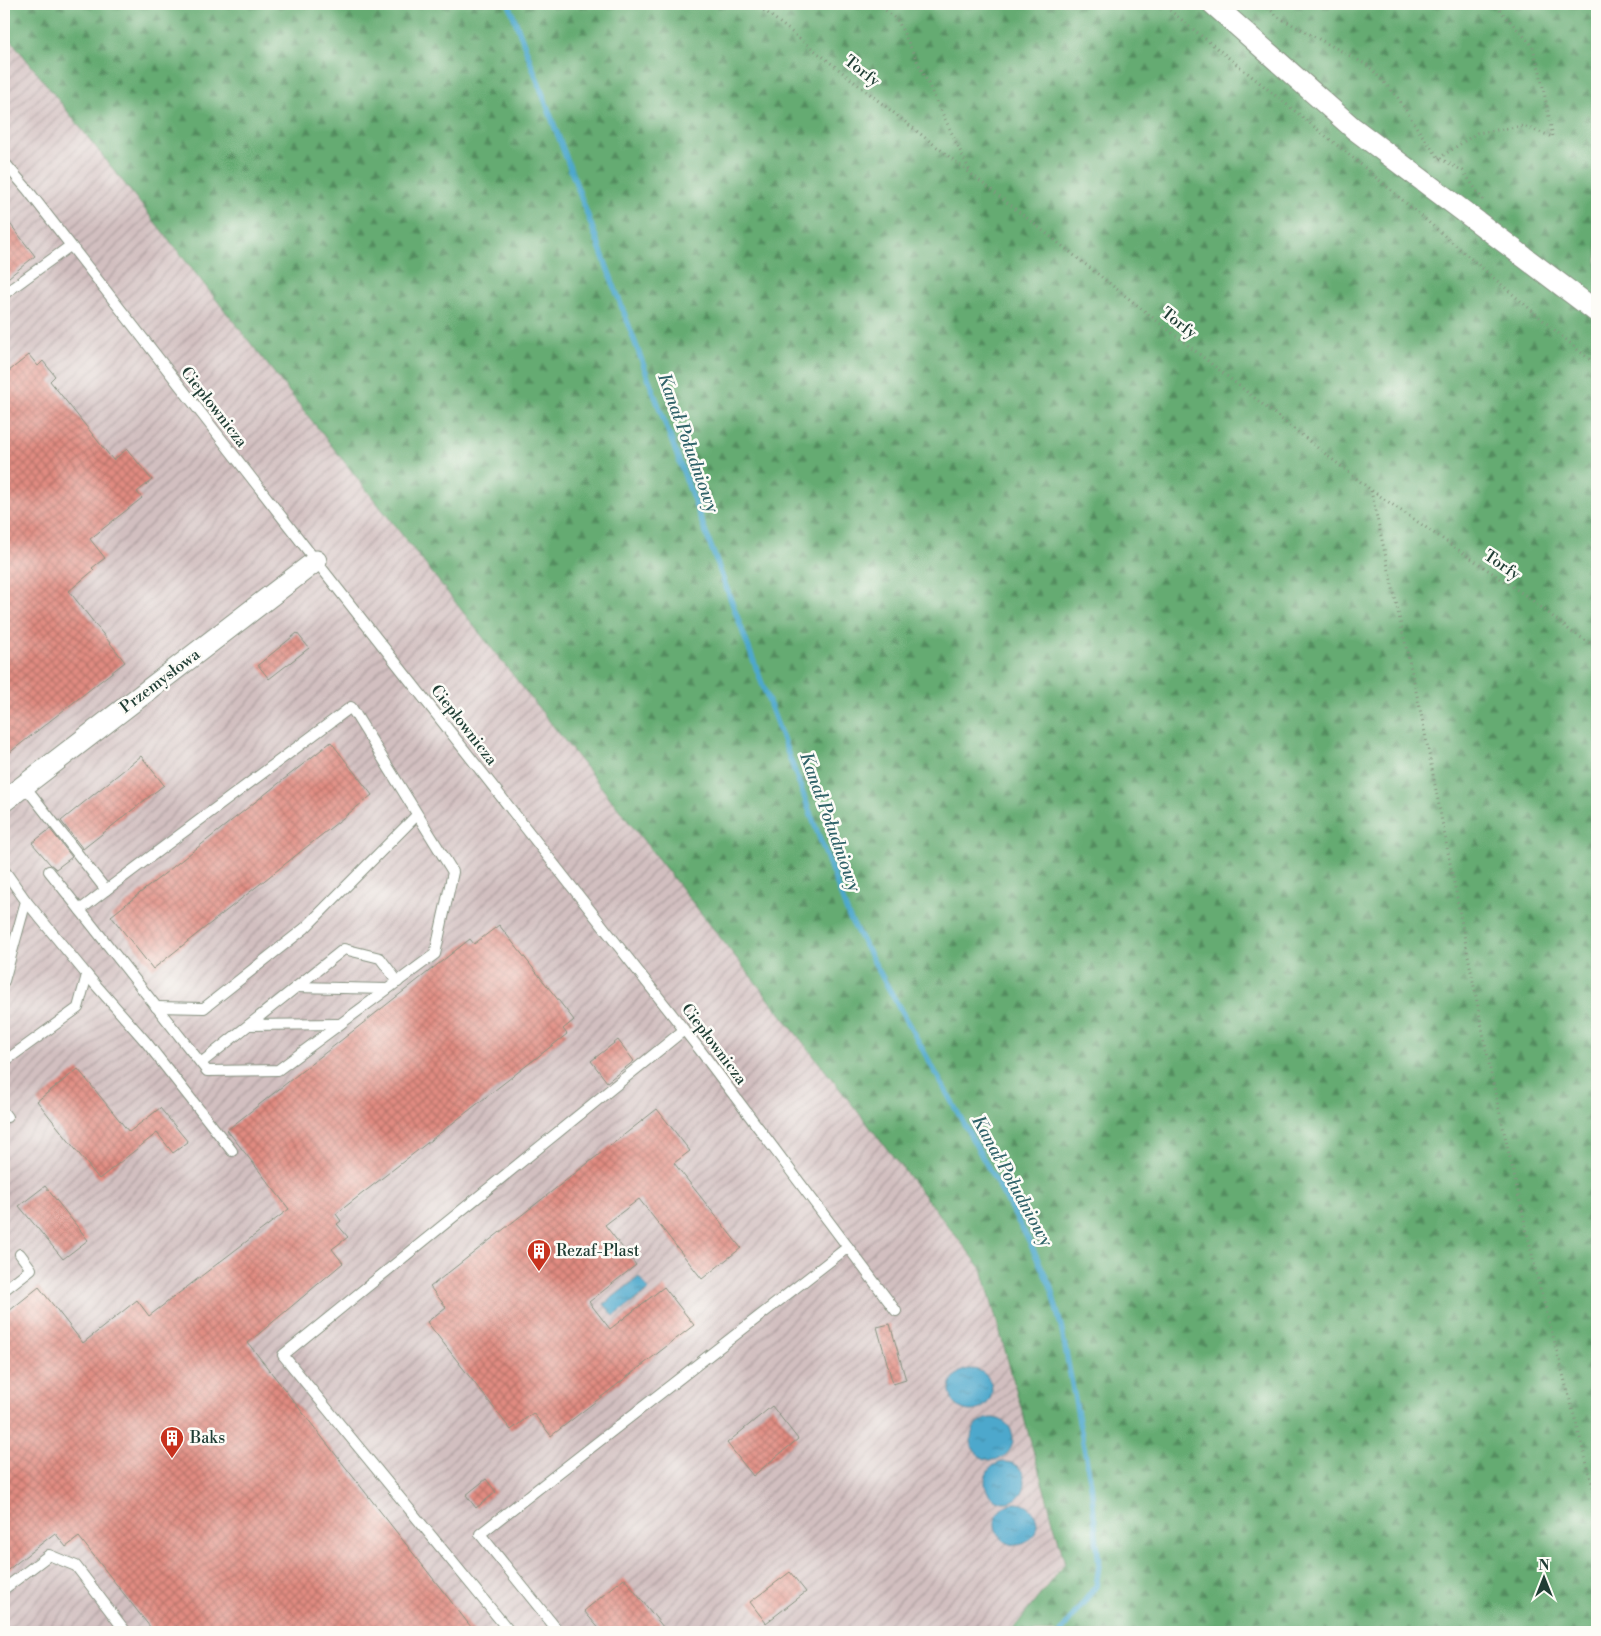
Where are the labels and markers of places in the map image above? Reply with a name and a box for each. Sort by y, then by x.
building icon: Rezaf-Plast [526,1238,552,1272]
place label: Rezaf-Plast [556,1241,640,1261]
building icon: Baks [159,1425,185,1459]
place label: Baks [189,1428,225,1448]

